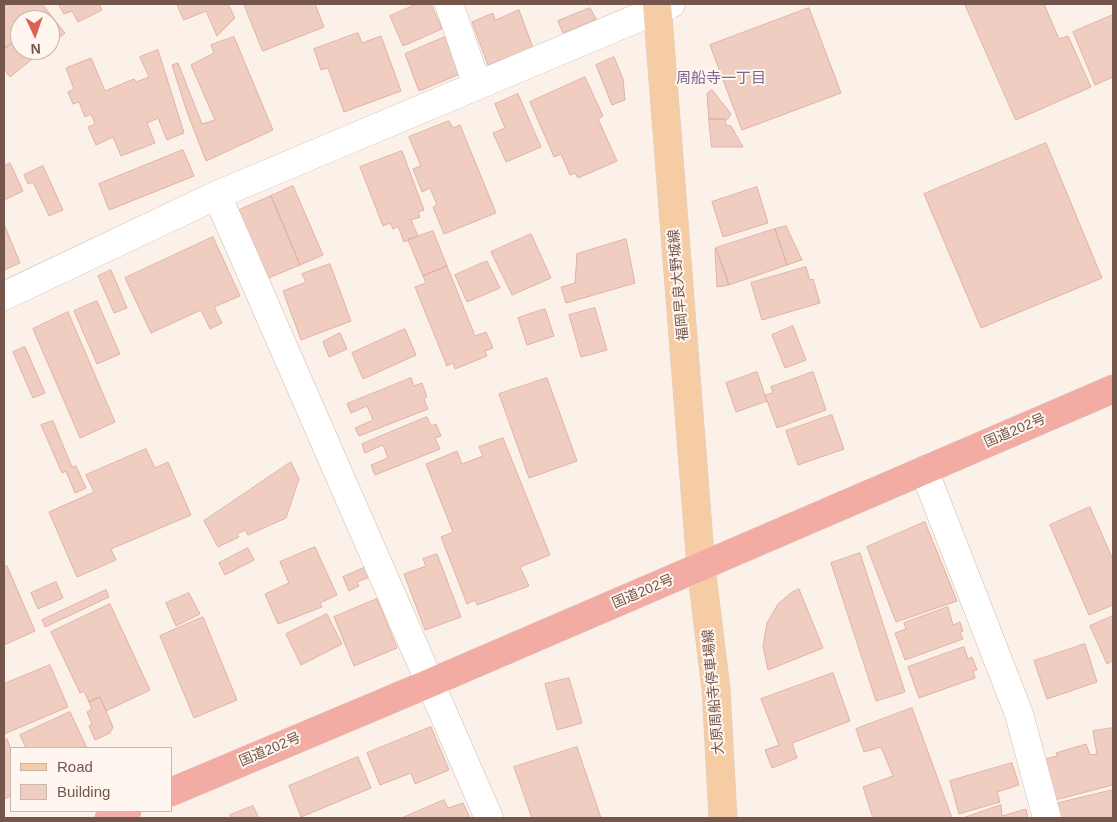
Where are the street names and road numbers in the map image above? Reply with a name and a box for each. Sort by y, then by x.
street label: 福岡早良大野城線 [666,228,692,342]
street label: 国道202号 [982,410,1048,452]
street label: 国道202号 [610,571,676,613]
street label: 大原周船寺停車場線 [700,629,728,755]
street label: 国道202号 [237,729,303,771]

